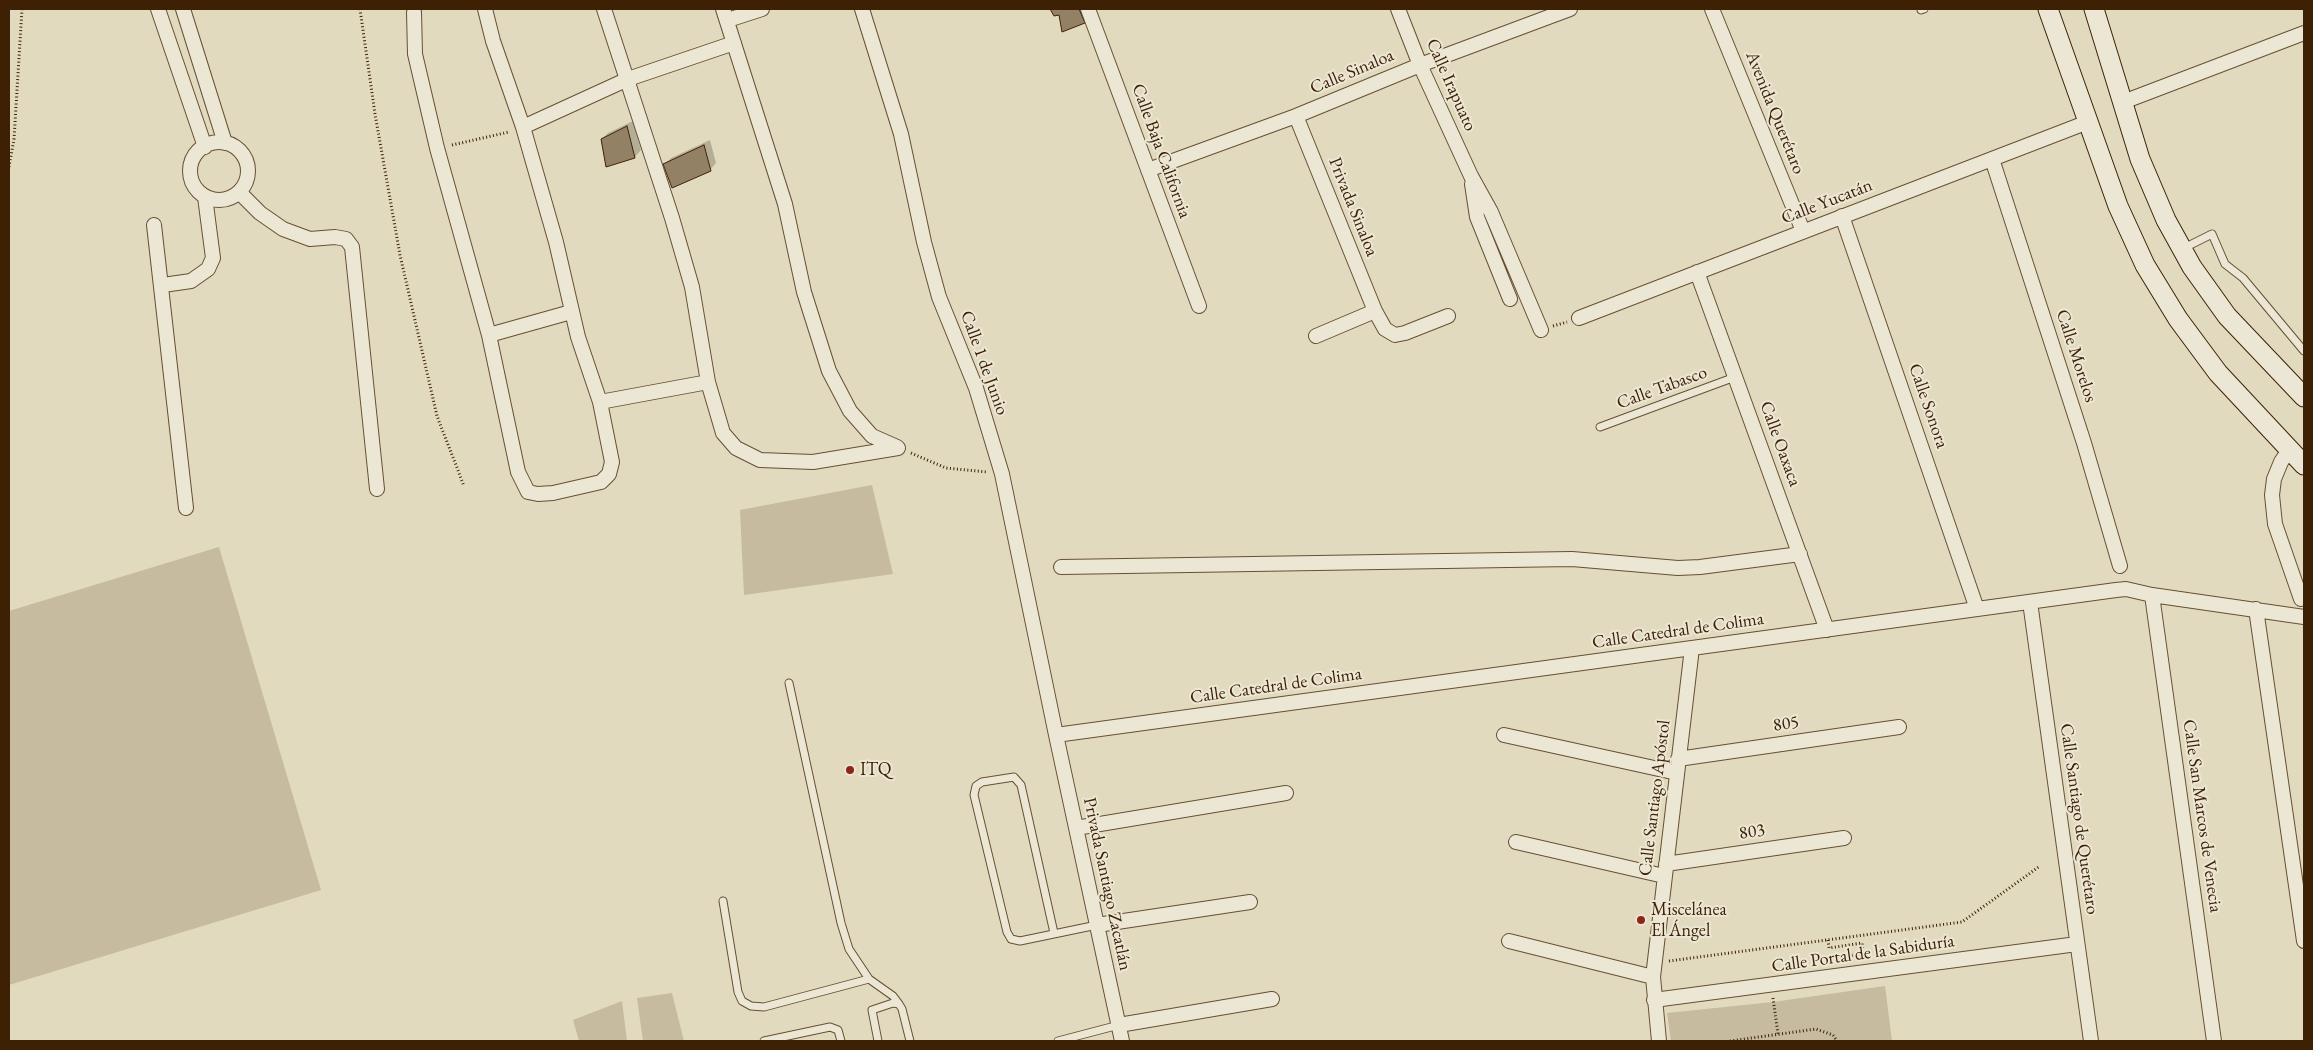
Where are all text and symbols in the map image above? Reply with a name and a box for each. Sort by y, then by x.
street label: Calle Irapuato [1421,35,1481,135]
street label: Calle Sinaloa [1307,45,1397,99]
street label: Avenida Querétaro [1741,48,1809,178]
street label: Calle Baja California [1127,81,1195,221]
street label: Privada Sinaloa [1323,154,1383,260]
street label: Calle Yucatán [1778,175,1876,229]
street label: Calle Morelos [2051,307,2101,405]
street label: Calle 1 de Junio [955,308,1013,418]
street label: Calle Sonora [1903,361,1953,451]
street label: Calle Tabasco [1614,362,1710,414]
street label: Calle Oaxaca [1755,398,1805,490]
street label: Calle Catedral de Colima [1591,608,1765,654]
street label: Calle Catedral de Colima [1189,663,1363,709]
street label: 805 [1772,712,1800,736]
street label: Calle San Marcos de Venecia [2178,718,2226,914]
street label: Calle Santiago Apóstol [1635,719,1675,877]
street label: Calle Santiago de Querétaro [2055,722,2103,916]
place label: ITQ [860,759,892,781]
marker: ITQ [844,764,856,776]
street label: Privada Santiago Zacatlán [1078,795,1136,973]
street label: 803 [1738,820,1766,844]
place label: Miscelánea El Ángel [1651,899,1727,942]
marker: Miscelánea El Ángel [1635,914,1647,926]
street label: Calle Portal de la Sabiduría [1770,930,1956,978]

